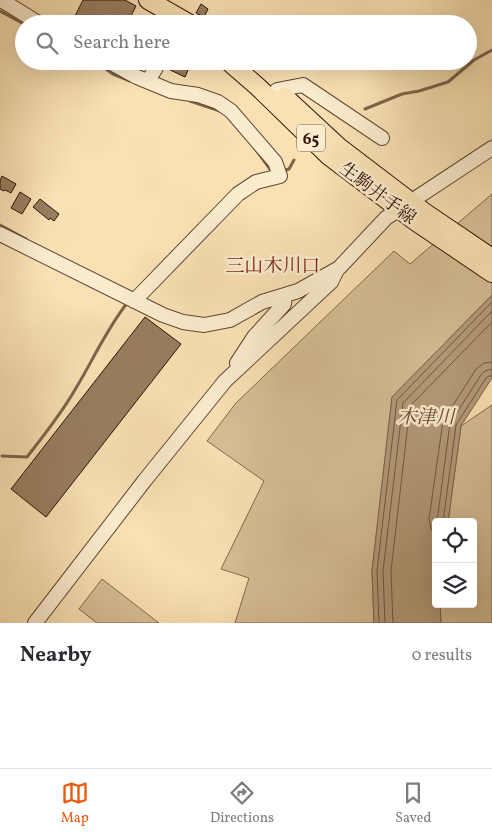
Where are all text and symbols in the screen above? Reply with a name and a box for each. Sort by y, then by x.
search box [15,15,477,70]
icon: search [33,29,61,57]
text: Search here [73,30,170,56]
road number: 65 [297,125,325,152]
street label: 生駒井手線 [334,157,421,231]
district label: 三山木川口 [225,254,321,280]
water label: 木津川 [397,405,456,431]
map controls [432,518,477,608]
button: locate [432,518,477,563]
button: layers [432,563,477,608]
text: Nearby [20,641,91,670]
text: 0 results [412,645,472,667]
tab: Map [61,779,89,828]
tab: Directions [210,779,274,828]
tab: Saved [395,779,431,828]

